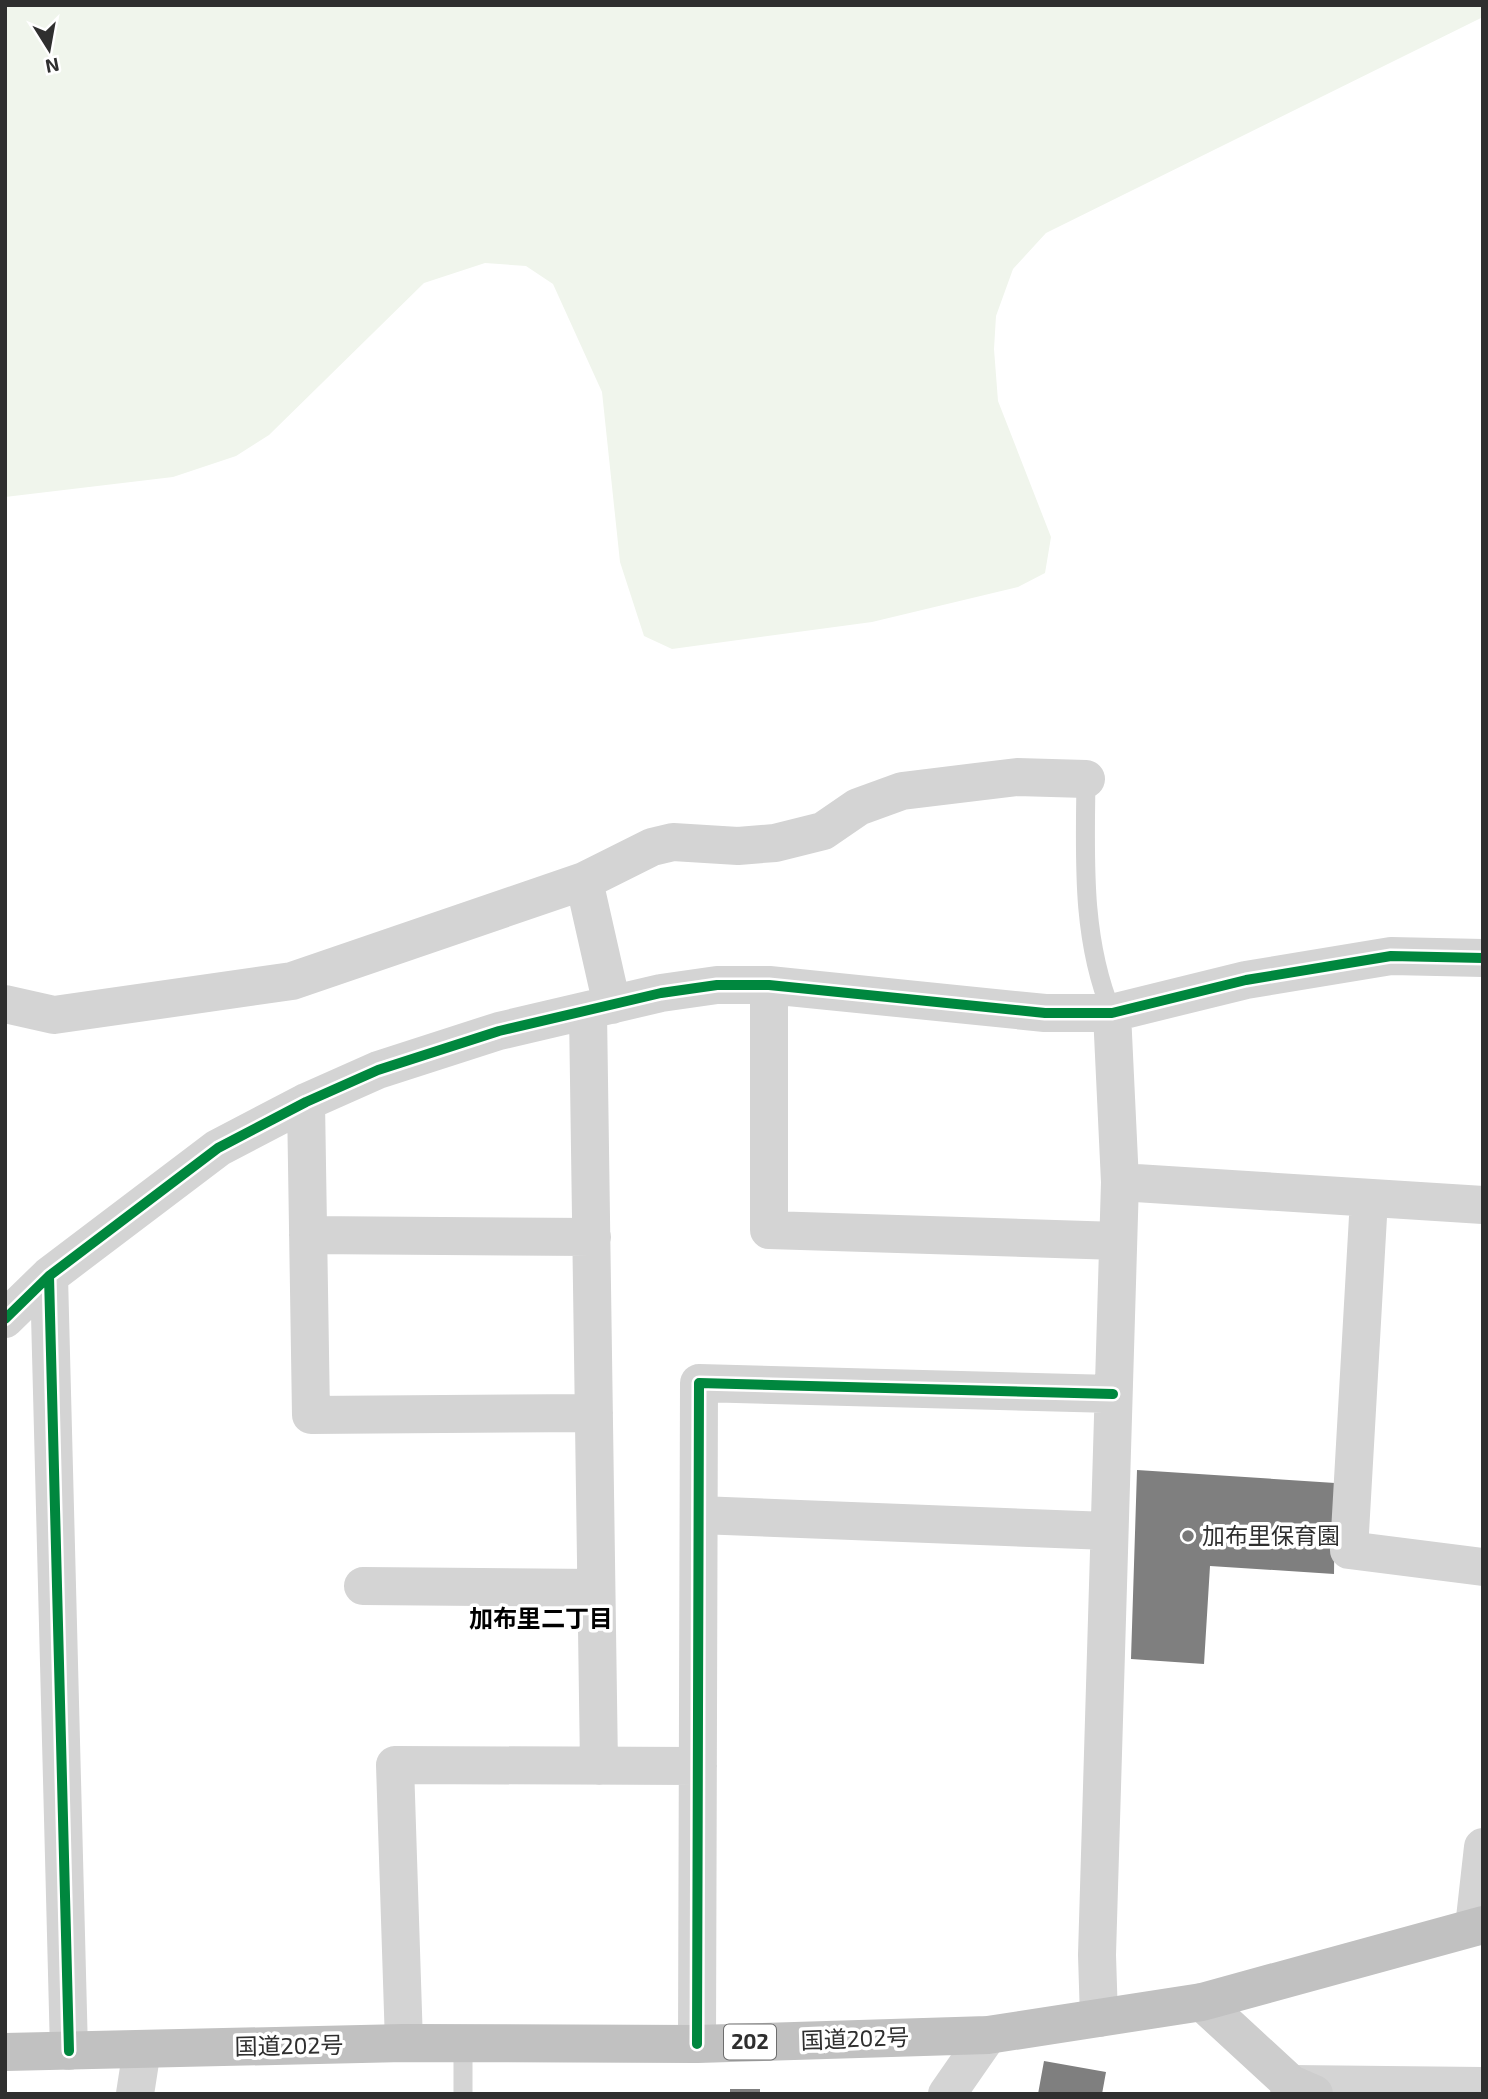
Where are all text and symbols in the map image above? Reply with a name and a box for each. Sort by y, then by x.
north arrow [14,14,84,84]
text: N [43,54,61,79]
place label: 加布里保育園 [1202,1521,1340,1549]
marker: 加布里保育園 [1180,1528,1196,1544]
district label: 加布里二丁目 [469,1603,613,1632]
street label: 国道202号 [800,2022,910,2054]
road number: 202 [724,2024,776,2060]
street label: 国道202号 [234,2030,344,2060]

